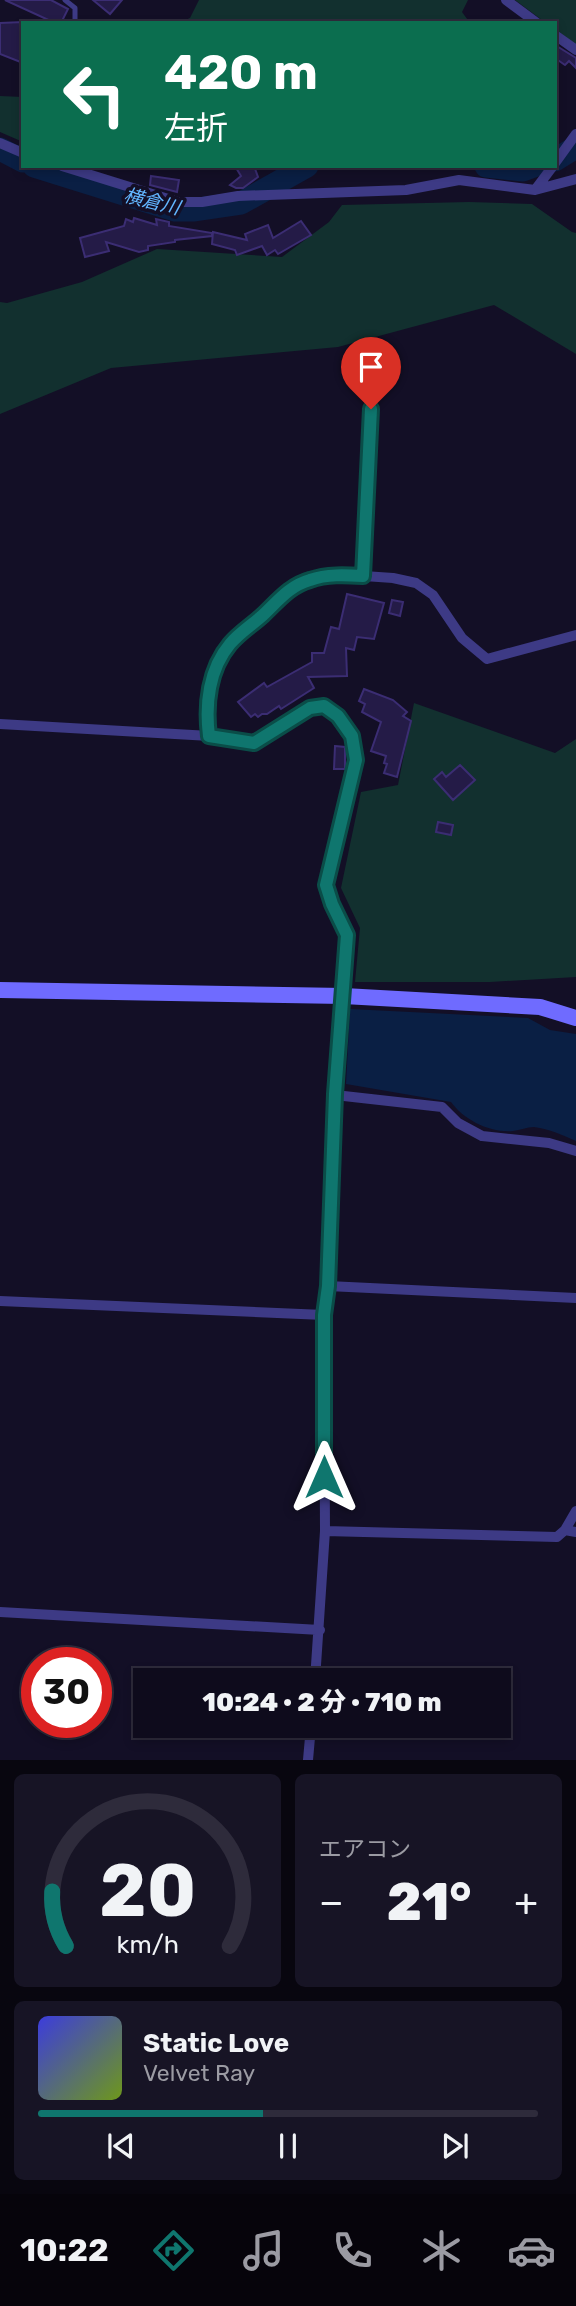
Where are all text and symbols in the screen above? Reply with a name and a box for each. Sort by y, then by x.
text: 420 m [164,43,318,101]
icon: left [49,49,140,140]
text: 左折 [164,109,228,147]
water label: 横倉川 [121,183,184,220]
pin [341,337,401,409]
icon: arrive [352,348,390,386]
position arrow [287,1440,361,1514]
speed limit sign: 30 [21,1647,112,1738]
text: 10:24 · 2 分 · 710 m [202,1687,442,1718]
text: エアコン [319,1835,411,1863]
text: 20 [99,1849,196,1935]
text: 21° [387,1871,471,1933]
text: − [319,1879,344,1925]
text: + [514,1879,538,1925]
text: km/h [116,1930,179,1959]
text: Static Love [143,2028,289,2059]
text: Velvet Ray [143,2059,255,2087]
icon: previous [102,2127,140,2165]
icon: pause [269,2127,307,2165]
icon: next [436,2127,474,2165]
icon: directions [149,2226,198,2275]
icon: music [239,2226,288,2275]
icon: phone [328,2226,377,2275]
icon: climate [417,2226,466,2275]
icon: car [507,2226,556,2275]
text: 10:22 [20,2231,109,2269]

